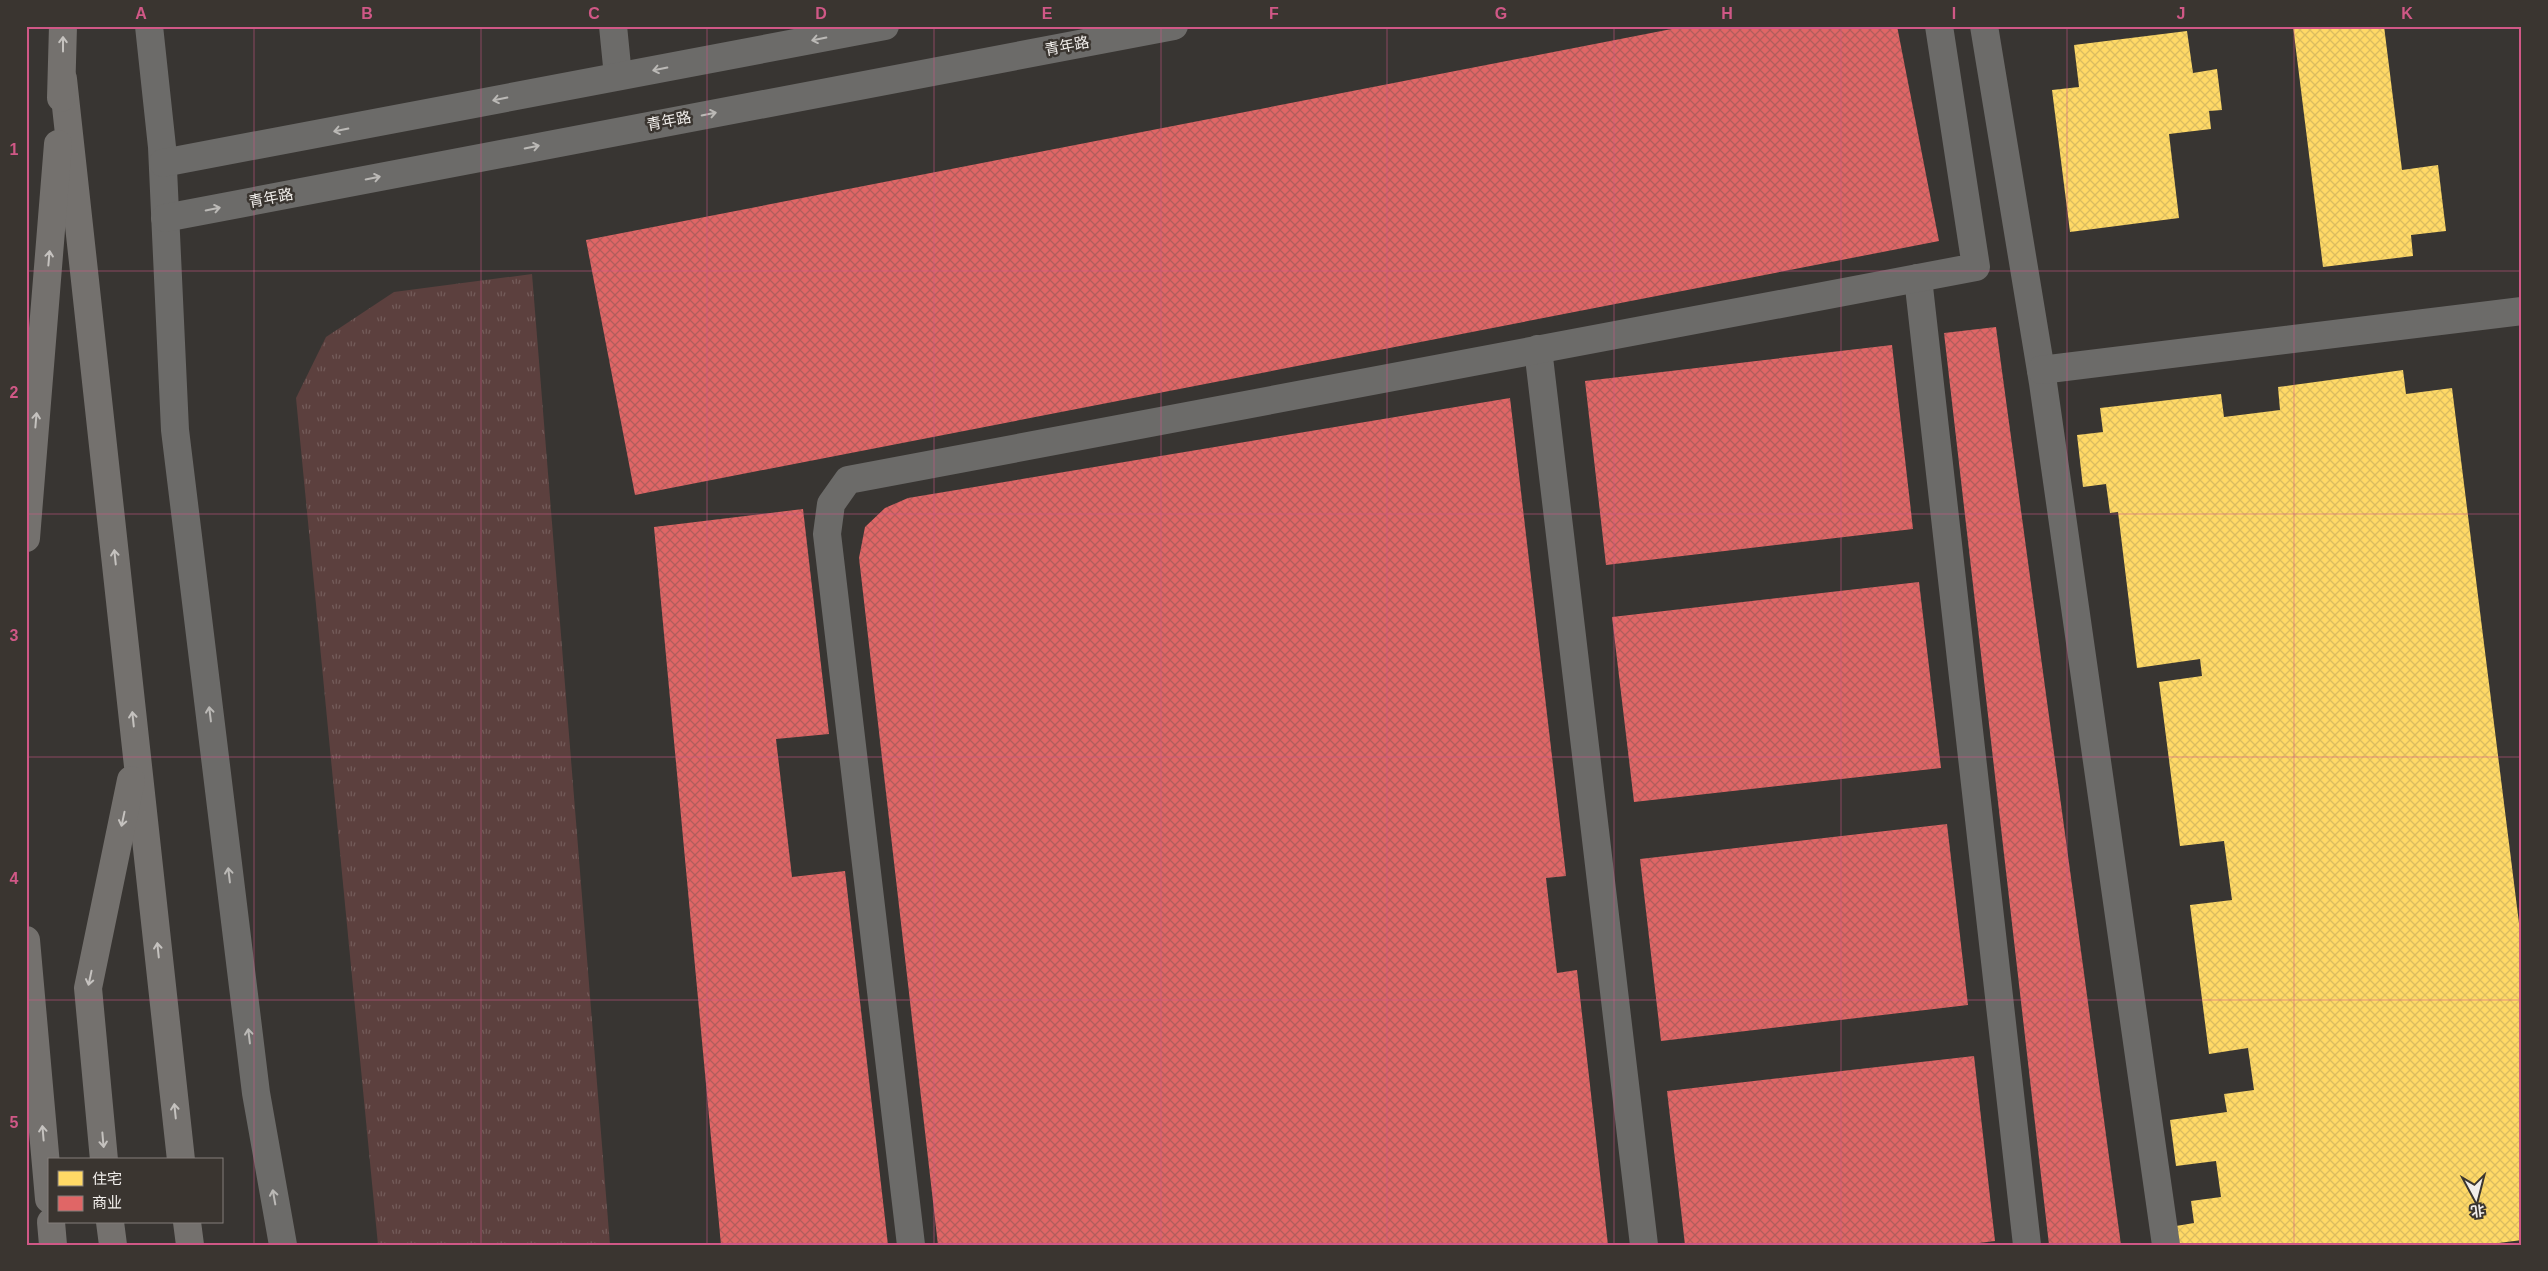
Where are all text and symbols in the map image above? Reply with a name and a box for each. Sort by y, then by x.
text: A [135,5,147,22]
text: B [361,5,373,22]
text: C [588,5,600,22]
text: D [815,5,827,22]
text: E [1042,5,1053,22]
text: F [1269,5,1279,22]
text: G [1495,5,1507,22]
text: H [1721,5,1733,22]
text: I [1952,5,1956,22]
text: J [2177,5,2185,22]
text: K [2401,5,2413,22]
street label: 青年路 [1043,33,1091,58]
one-way arrow [812,34,828,44]
one-way arrow [58,36,68,52]
one-way arrow [652,64,668,74]
one-way arrow [492,95,508,104]
street label: 青年路 [645,108,693,133]
one-way arrow [701,108,717,118]
one-way arrow [333,125,349,135]
text: 1 [10,141,19,158]
one-way arrow [524,142,540,152]
one-way arrow [364,173,380,182]
street label: 青年路 [247,185,295,210]
one-way arrow [205,204,221,213]
one-way arrow [44,250,53,266]
text: 2 [10,384,19,401]
one-way arrow [31,412,40,428]
one-way arrow [110,549,120,565]
text: 3 [10,627,19,644]
one-way arrow [205,706,215,722]
one-way arrow [128,711,137,727]
one-way arrow [118,811,127,827]
one-way arrow [224,867,234,883]
text: 4 [10,870,19,887]
one-way arrow [153,942,163,958]
one-way arrow [85,970,95,986]
one-way arrow [244,1029,254,1045]
one-way arrow [170,1104,180,1120]
text: 5 [10,1114,19,1131]
one-way arrow [38,1125,48,1141]
one-way arrow [98,1132,107,1148]
legend [48,1158,222,1224]
text: 住宅 [92,1170,122,1187]
north arrow [2450,1174,2500,1224]
one-way arrow [269,1189,279,1205]
text: 商业 [92,1194,122,1211]
text: 北 [2470,1202,2486,1220]

